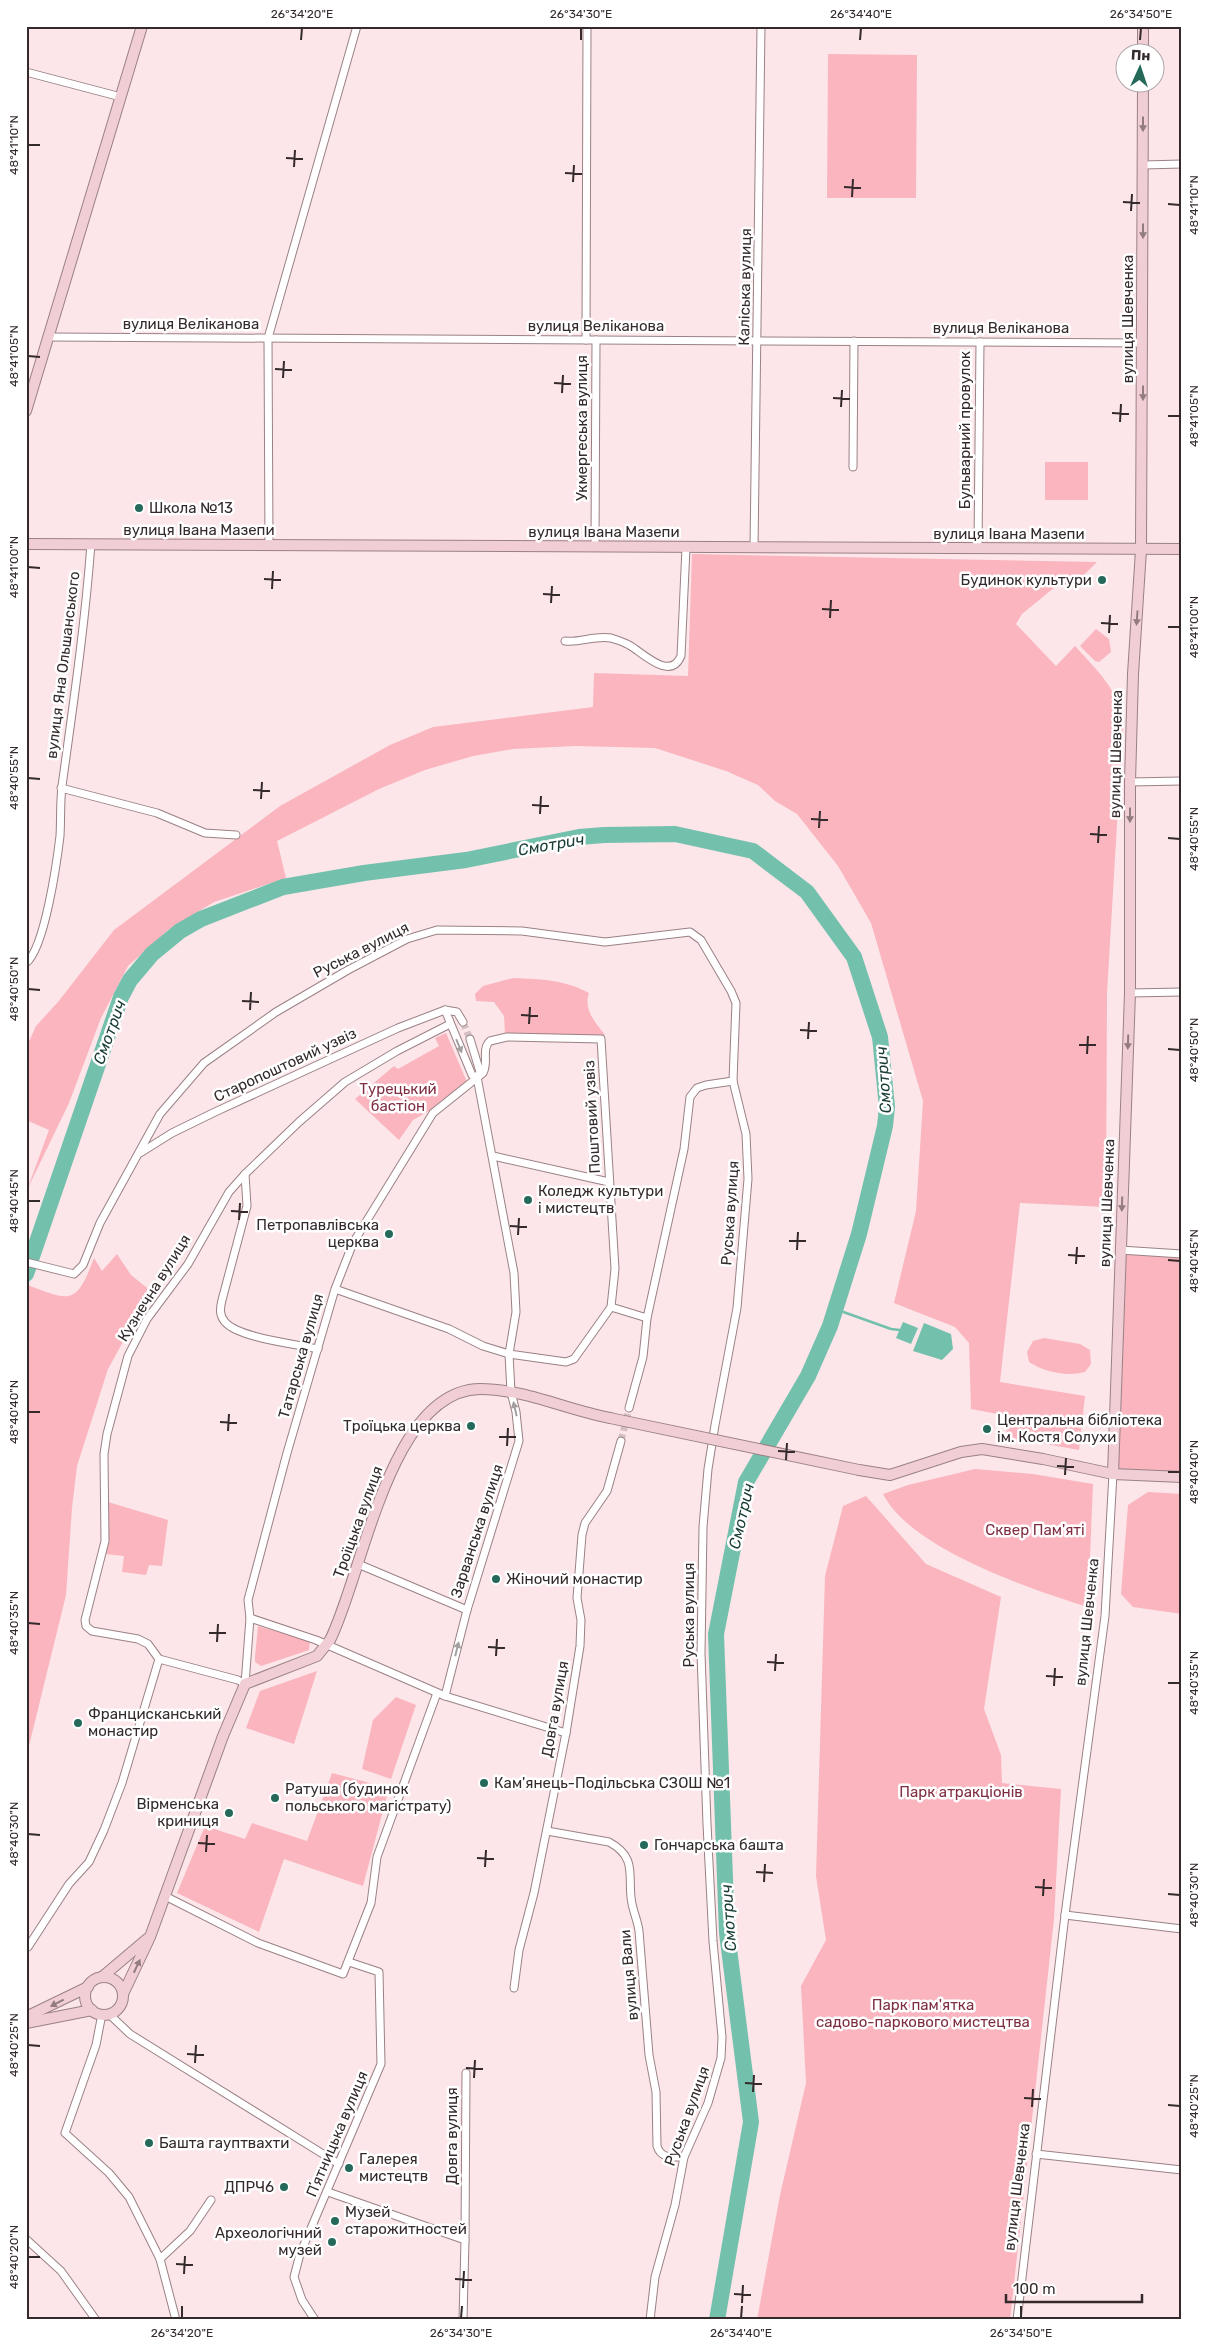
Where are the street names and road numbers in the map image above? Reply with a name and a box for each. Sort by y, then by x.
street label: Каліська вулиця [735,228,755,346]
street label: вулиця Шевченка [1119,255,1137,383]
street label: вулиця Веліканова [123,315,259,333]
street label: вулиця Веліканова [528,317,664,335]
street label: вулиця Веліканова [933,319,1069,337]
street label: Бульварний провулок [956,351,974,509]
street label: Укмергеська вулиця [573,355,591,501]
street label: вулиця Івана Мазепи [123,521,275,539]
street label: вулиця Івана Мазепи [528,523,680,541]
street label: вулиця Івана Мазепи [933,525,1085,543]
street label: вулиця Яна Ольшанського [43,570,83,760]
street label: вулиця Шевченка [1106,690,1126,818]
street label: Руська вулиця [310,918,412,982]
street label: Старопоштовий узвіз [211,1024,359,1106]
street label: Поштовий узвіз [580,1060,604,1174]
street label: вулиця Шевченка [1096,1139,1118,1267]
street label: Руська вулиця [717,1160,743,1266]
street label: Кузнечна вулиця [114,1231,194,1345]
street label: Татарська вулиця [275,1291,327,1421]
street label: Зарванська вулиця [447,1462,507,1600]
street label: Троїцька вулиця [329,1463,387,1581]
street label: вулиця Шевченка [1071,1557,1103,1687]
street label: Руська вулиця [680,1563,698,1667]
street label: Довга вулиця [538,1659,572,1759]
street label: вулиця Вали [616,1929,642,2021]
street label: Руська вулиця [661,2064,713,2168]
street label: Пʼятницька вулиця [302,2068,372,2200]
street label: Довга вулиця [443,2087,461,2185]
street label: вулиця Шевченка [1000,2122,1034,2252]

